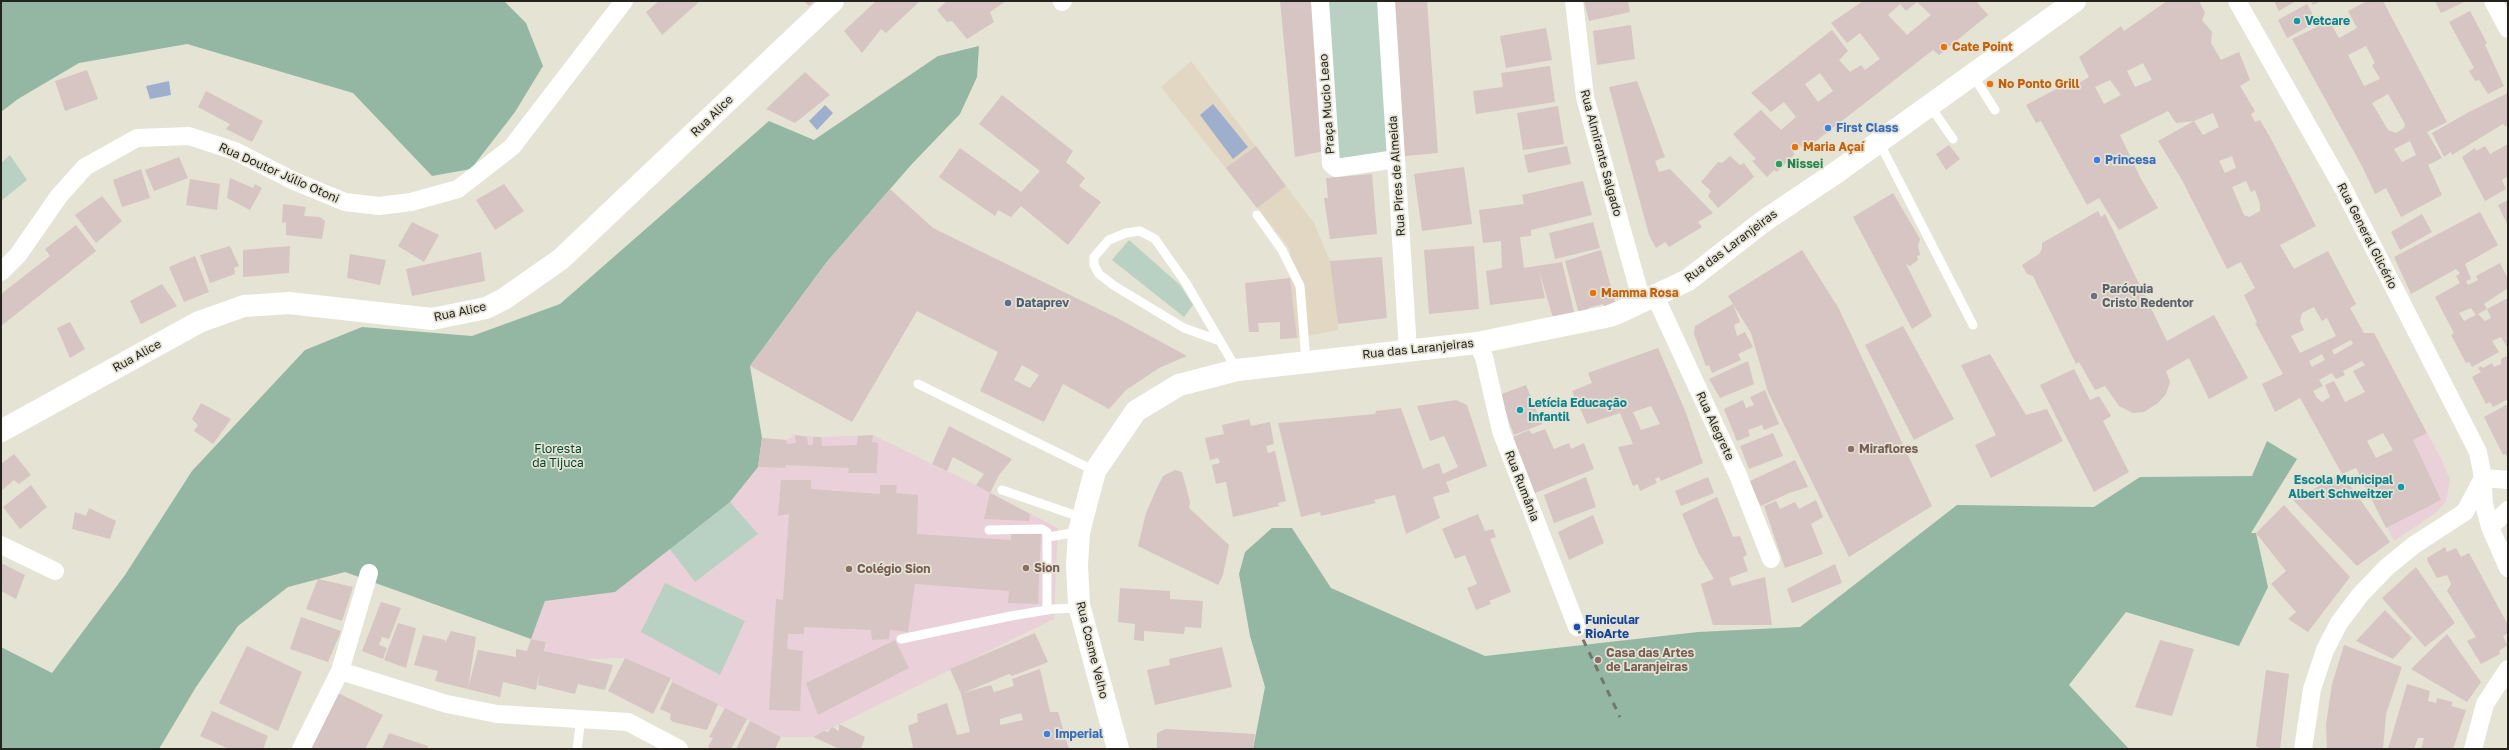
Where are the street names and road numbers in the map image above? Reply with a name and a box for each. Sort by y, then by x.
street label: Praça Mucio Leao [1316,53,1338,155]
street label: Rua Almirante Salgado [1577,88,1625,218]
street label: Rua Alice [688,92,736,140]
street label: Rua Pires de Almeida [1386,115,1408,237]
street label: Rua Doutor Júlio Otoni [217,140,341,206]
street label: Rua General Glicério [2334,181,2400,291]
street label: Rua das Laranjeiras [1682,207,1780,285]
street label: Rua Alice [432,299,488,325]
street label: Rua das Laranjeiras [1362,336,1474,362]
street label: Rua Alice [110,337,164,375]
street label: Rua Alegrete [1693,389,1737,463]
street label: Rua Rumânia [1502,448,1542,524]
street label: Rua Cosme Velho [1073,600,1111,700]

